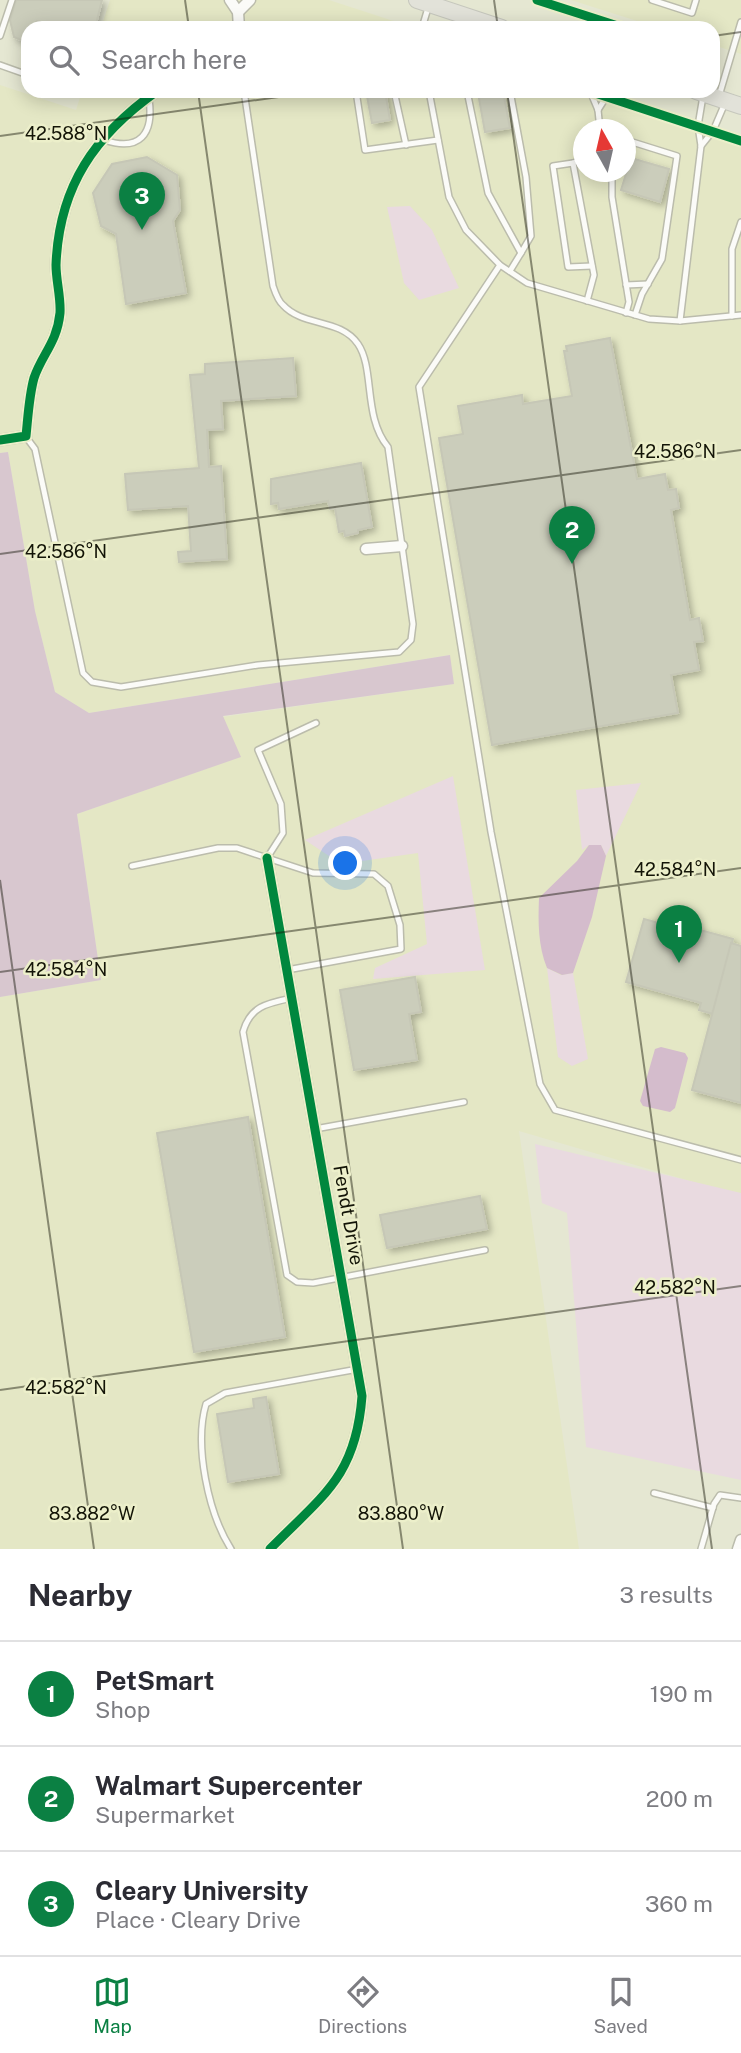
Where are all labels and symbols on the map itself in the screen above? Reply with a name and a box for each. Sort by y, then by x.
north arrow [573,119,636,182]
text: 42.588°N [25,123,107,144]
pin: 3 [119,172,165,230]
text: 42.586°N [634,441,716,462]
pin: 2 [549,506,595,564]
text: 42.586°N [25,541,107,562]
your location [328,846,362,880]
text: 42.584°N [634,859,716,880]
pin: 1 [656,905,702,963]
text: 42.584°N [25,959,107,980]
street label: Fendt Drive [329,1163,369,1267]
text: 42.582°N [634,1277,716,1298]
text: 42.582°N [25,1377,107,1398]
text: 83.882°W [49,1503,135,1524]
text: 83.880°W [358,1503,444,1524]

